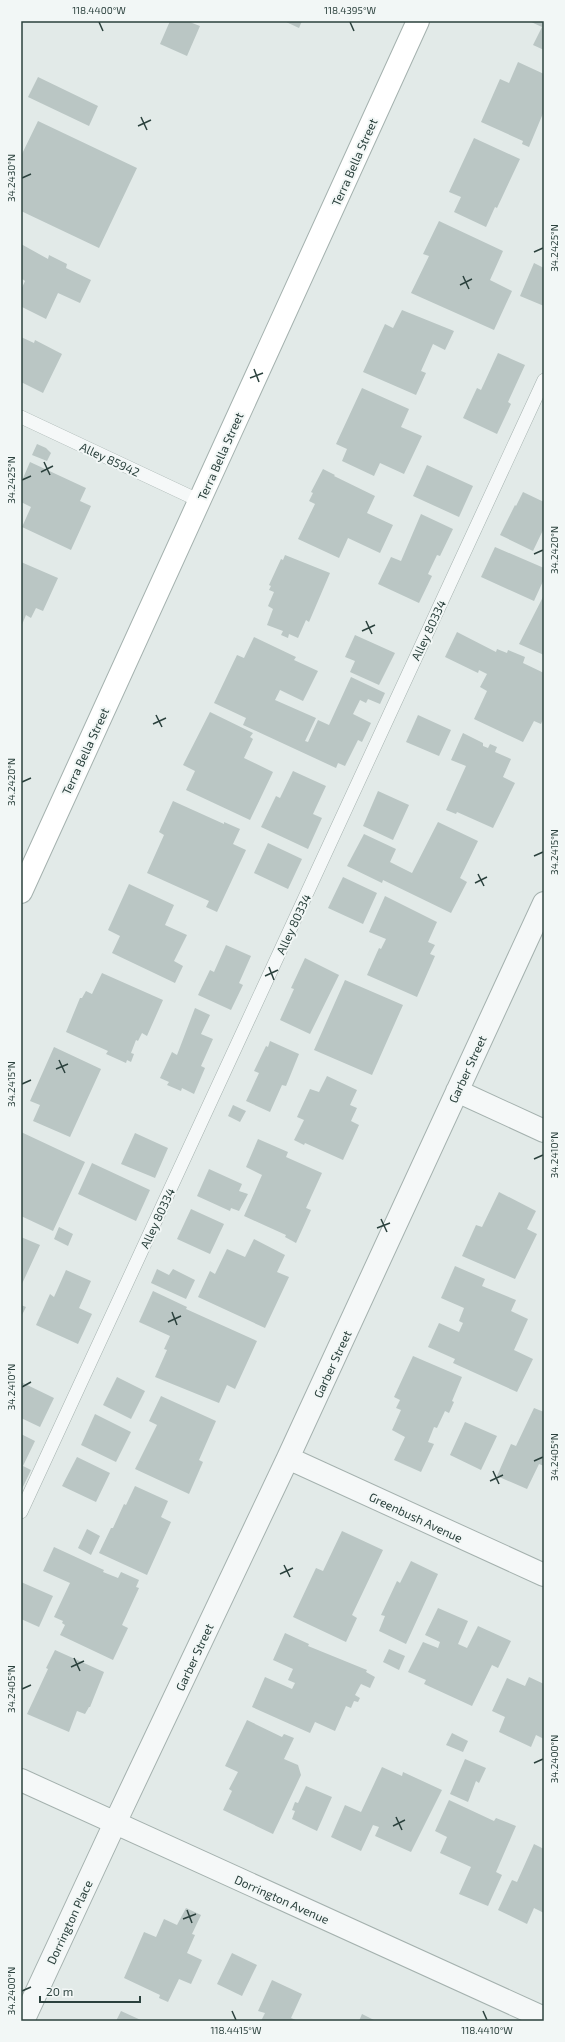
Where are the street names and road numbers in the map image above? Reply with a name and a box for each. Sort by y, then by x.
street label: Terra Bella Street [328,116,380,208]
street label: Terra Bella Street [194,410,246,502]
street label: Alley 85942 [78,439,142,479]
street label: Alley 80334 [408,598,448,662]
street label: Terra Bella Street [59,705,112,797]
street label: Alley 80334 [273,892,313,956]
street label: Garber Street [445,1033,489,1105]
street label: Alley 80334 [137,1186,177,1250]
street label: Garber Street [310,1328,354,1400]
street label: Greenbush Avenue [367,1489,465,1545]
street label: Garber Street [172,1621,216,1693]
street label: Dorrington Avenue [233,1872,331,1926]
street label: Dorrington Place [43,1878,95,1966]

